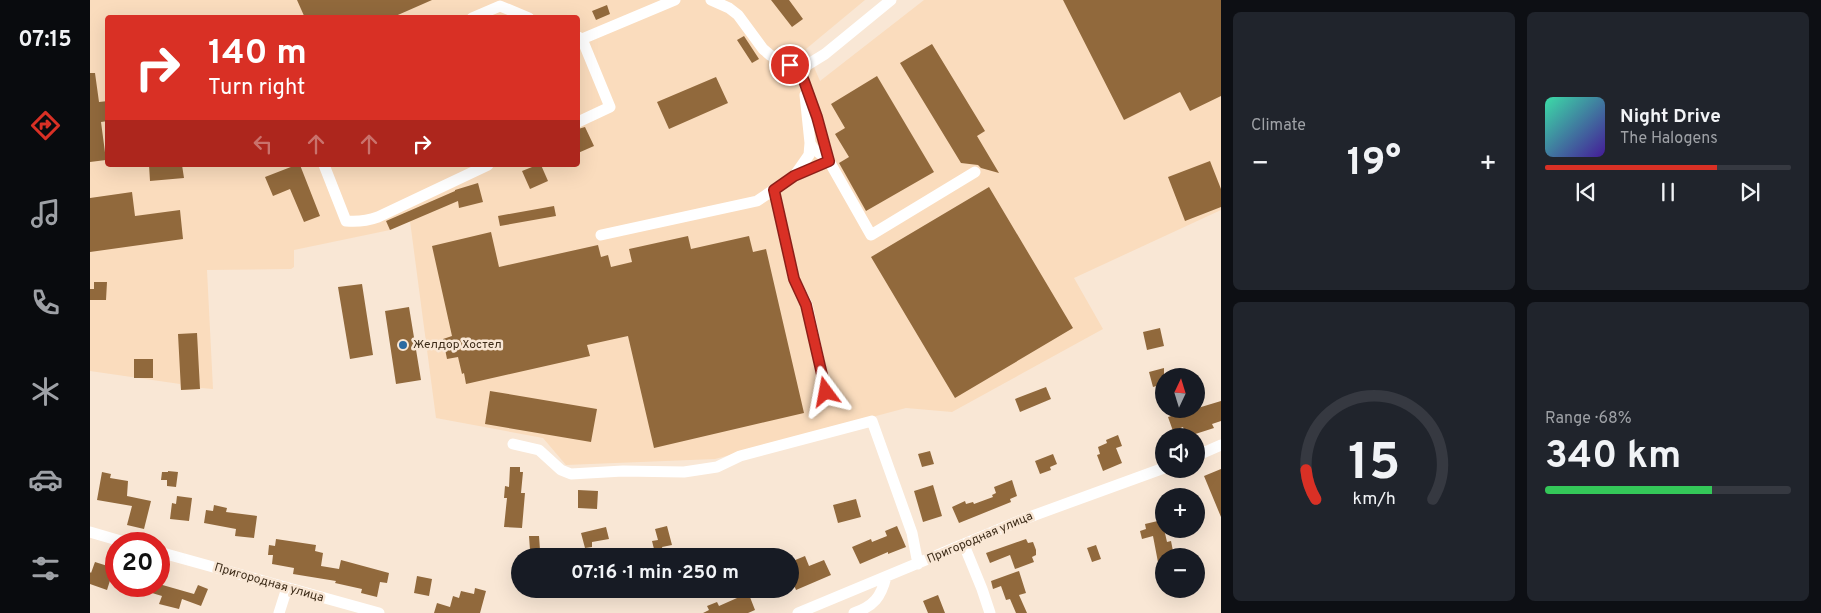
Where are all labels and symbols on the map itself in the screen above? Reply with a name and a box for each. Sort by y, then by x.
pin [769,44,811,86]
place label: Желдор Хостел [413,337,502,353]
marker: Желдор Хостел [397,339,409,351]
position arrow [799,365,851,417]
north arrow [1155,368,1205,418]
street label: Пригородная улица [925,509,1035,567]
speed limit sign: 20 [105,532,170,597]
street label: Пригородная улица [212,560,326,606]

